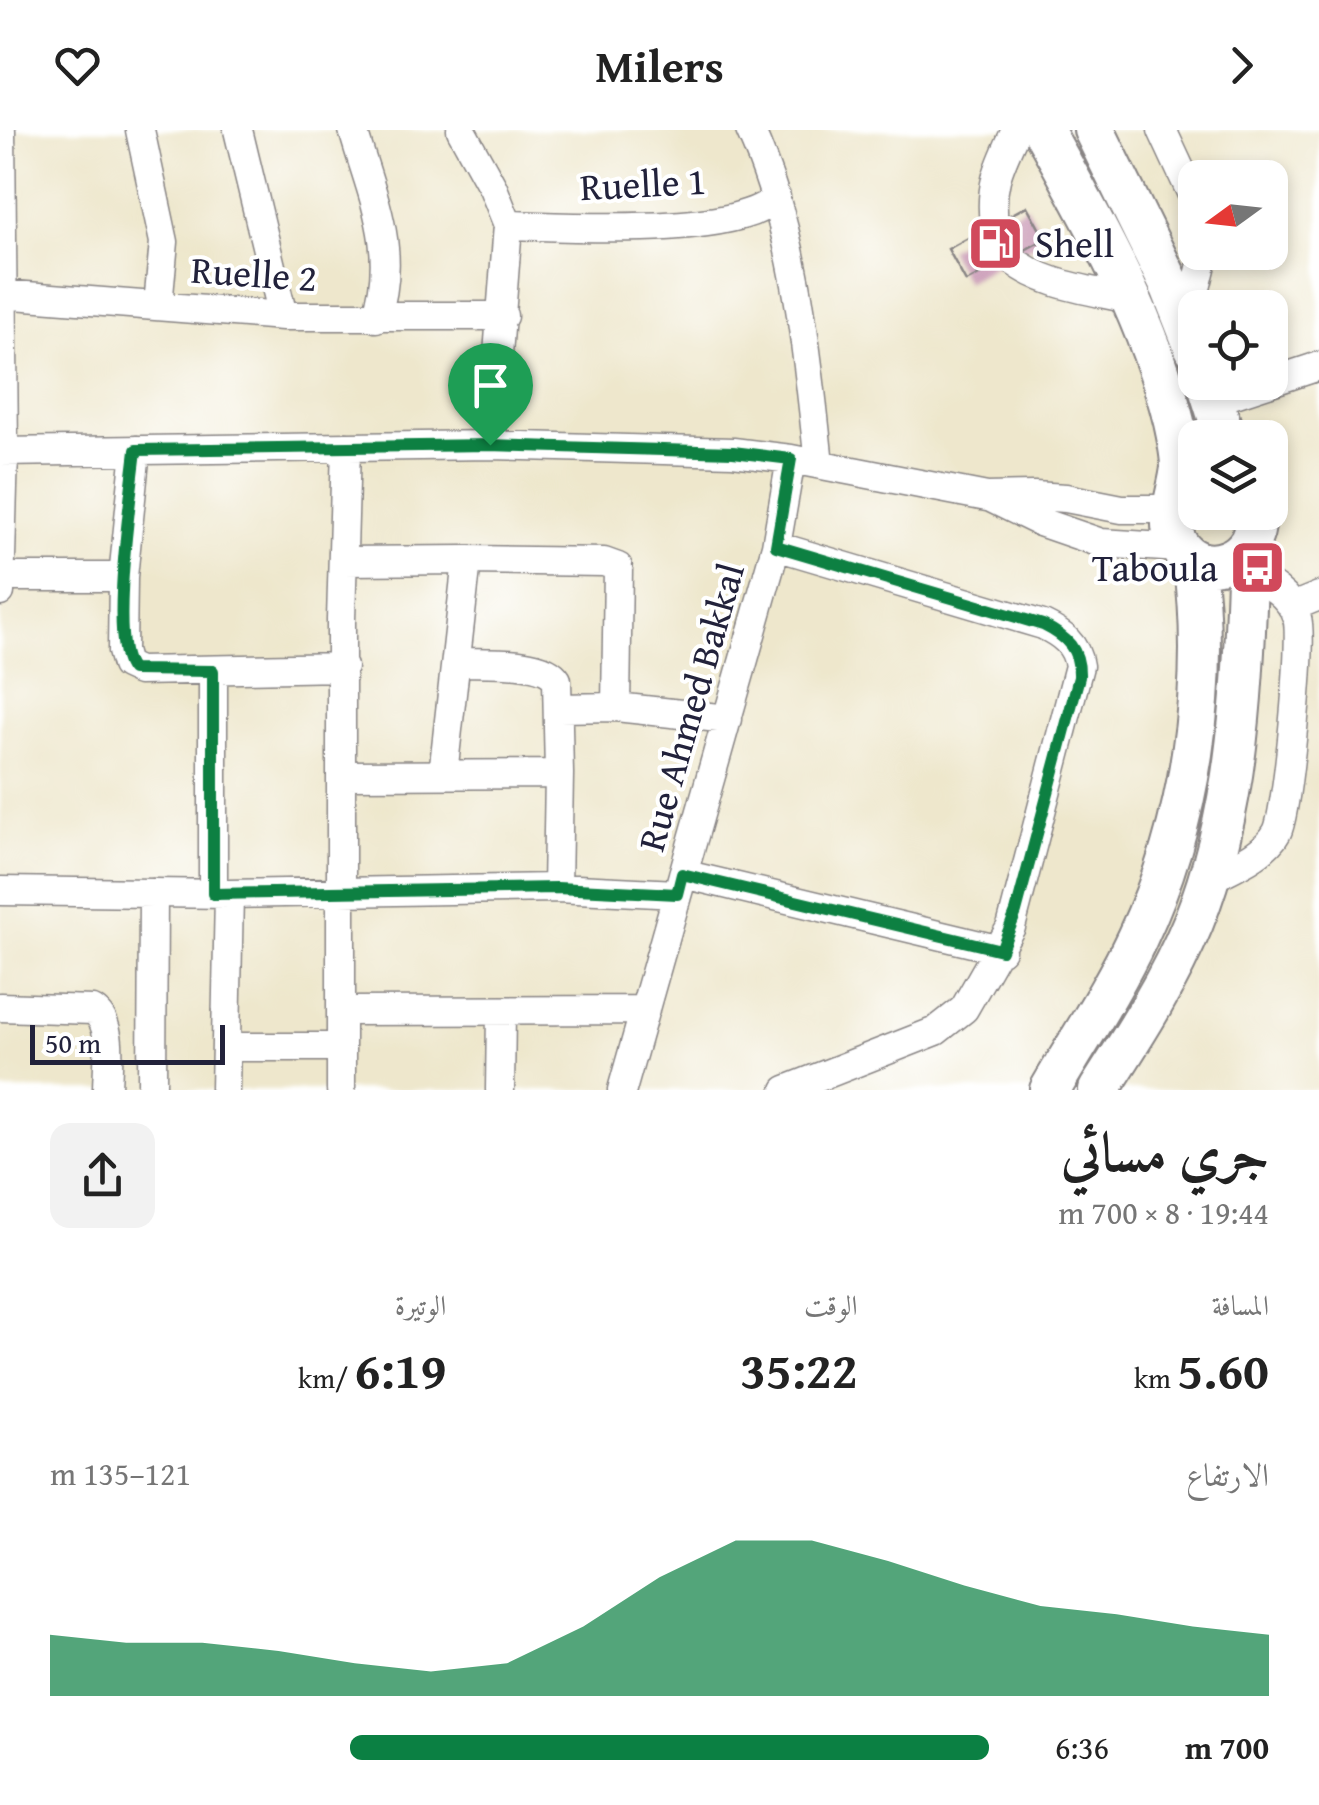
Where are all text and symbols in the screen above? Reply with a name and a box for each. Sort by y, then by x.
text: Milers [595,33,724,98]
icon: heart [50,38,105,93]
icon: forward [1214,38,1269,93]
street label: Ruelle 1 [579,152,707,214]
north arrow [1178,160,1288,270]
map controls [1178,160,1288,530]
fuel station icon: Shell [966,214,1026,274]
place label: Shell [1035,215,1114,271]
street label: Ruelle 2 [189,241,319,305]
button: locate [1178,290,1288,400]
pin [448,343,533,446]
icon: arrive [463,358,518,413]
button: layers [1178,420,1288,530]
bus stop icon: Taboula [1227,538,1287,598]
place label: Taboula [1092,539,1218,595]
street label: Rue Ahmed Bakkal [622,556,758,857]
scale bar [30,1020,225,1064]
text: 50 m [45,1022,101,1063]
text: جري مسائي [1061,1111,1269,1191]
button: share [50,1123,155,1228]
text: 19:44 · 8 × 700 m [1058,1189,1269,1236]
text: الوتيرة [395,1284,446,1325]
text: الوقت [804,1284,858,1325]
text: المسافة [1212,1284,1269,1325]
text: 6:19 [354,1333,446,1406]
text: 35:22 [740,1333,858,1406]
text: 5.60 [1177,1333,1269,1406]
text: /km [298,1357,354,1398]
text: km [1134,1357,1177,1398]
text: 121–135 m [50,1450,191,1497]
text: الارتفاع [1186,1451,1269,1498]
text: 6:36 [1055,1724,1109,1771]
text: 700 m [1185,1724,1269,1771]

